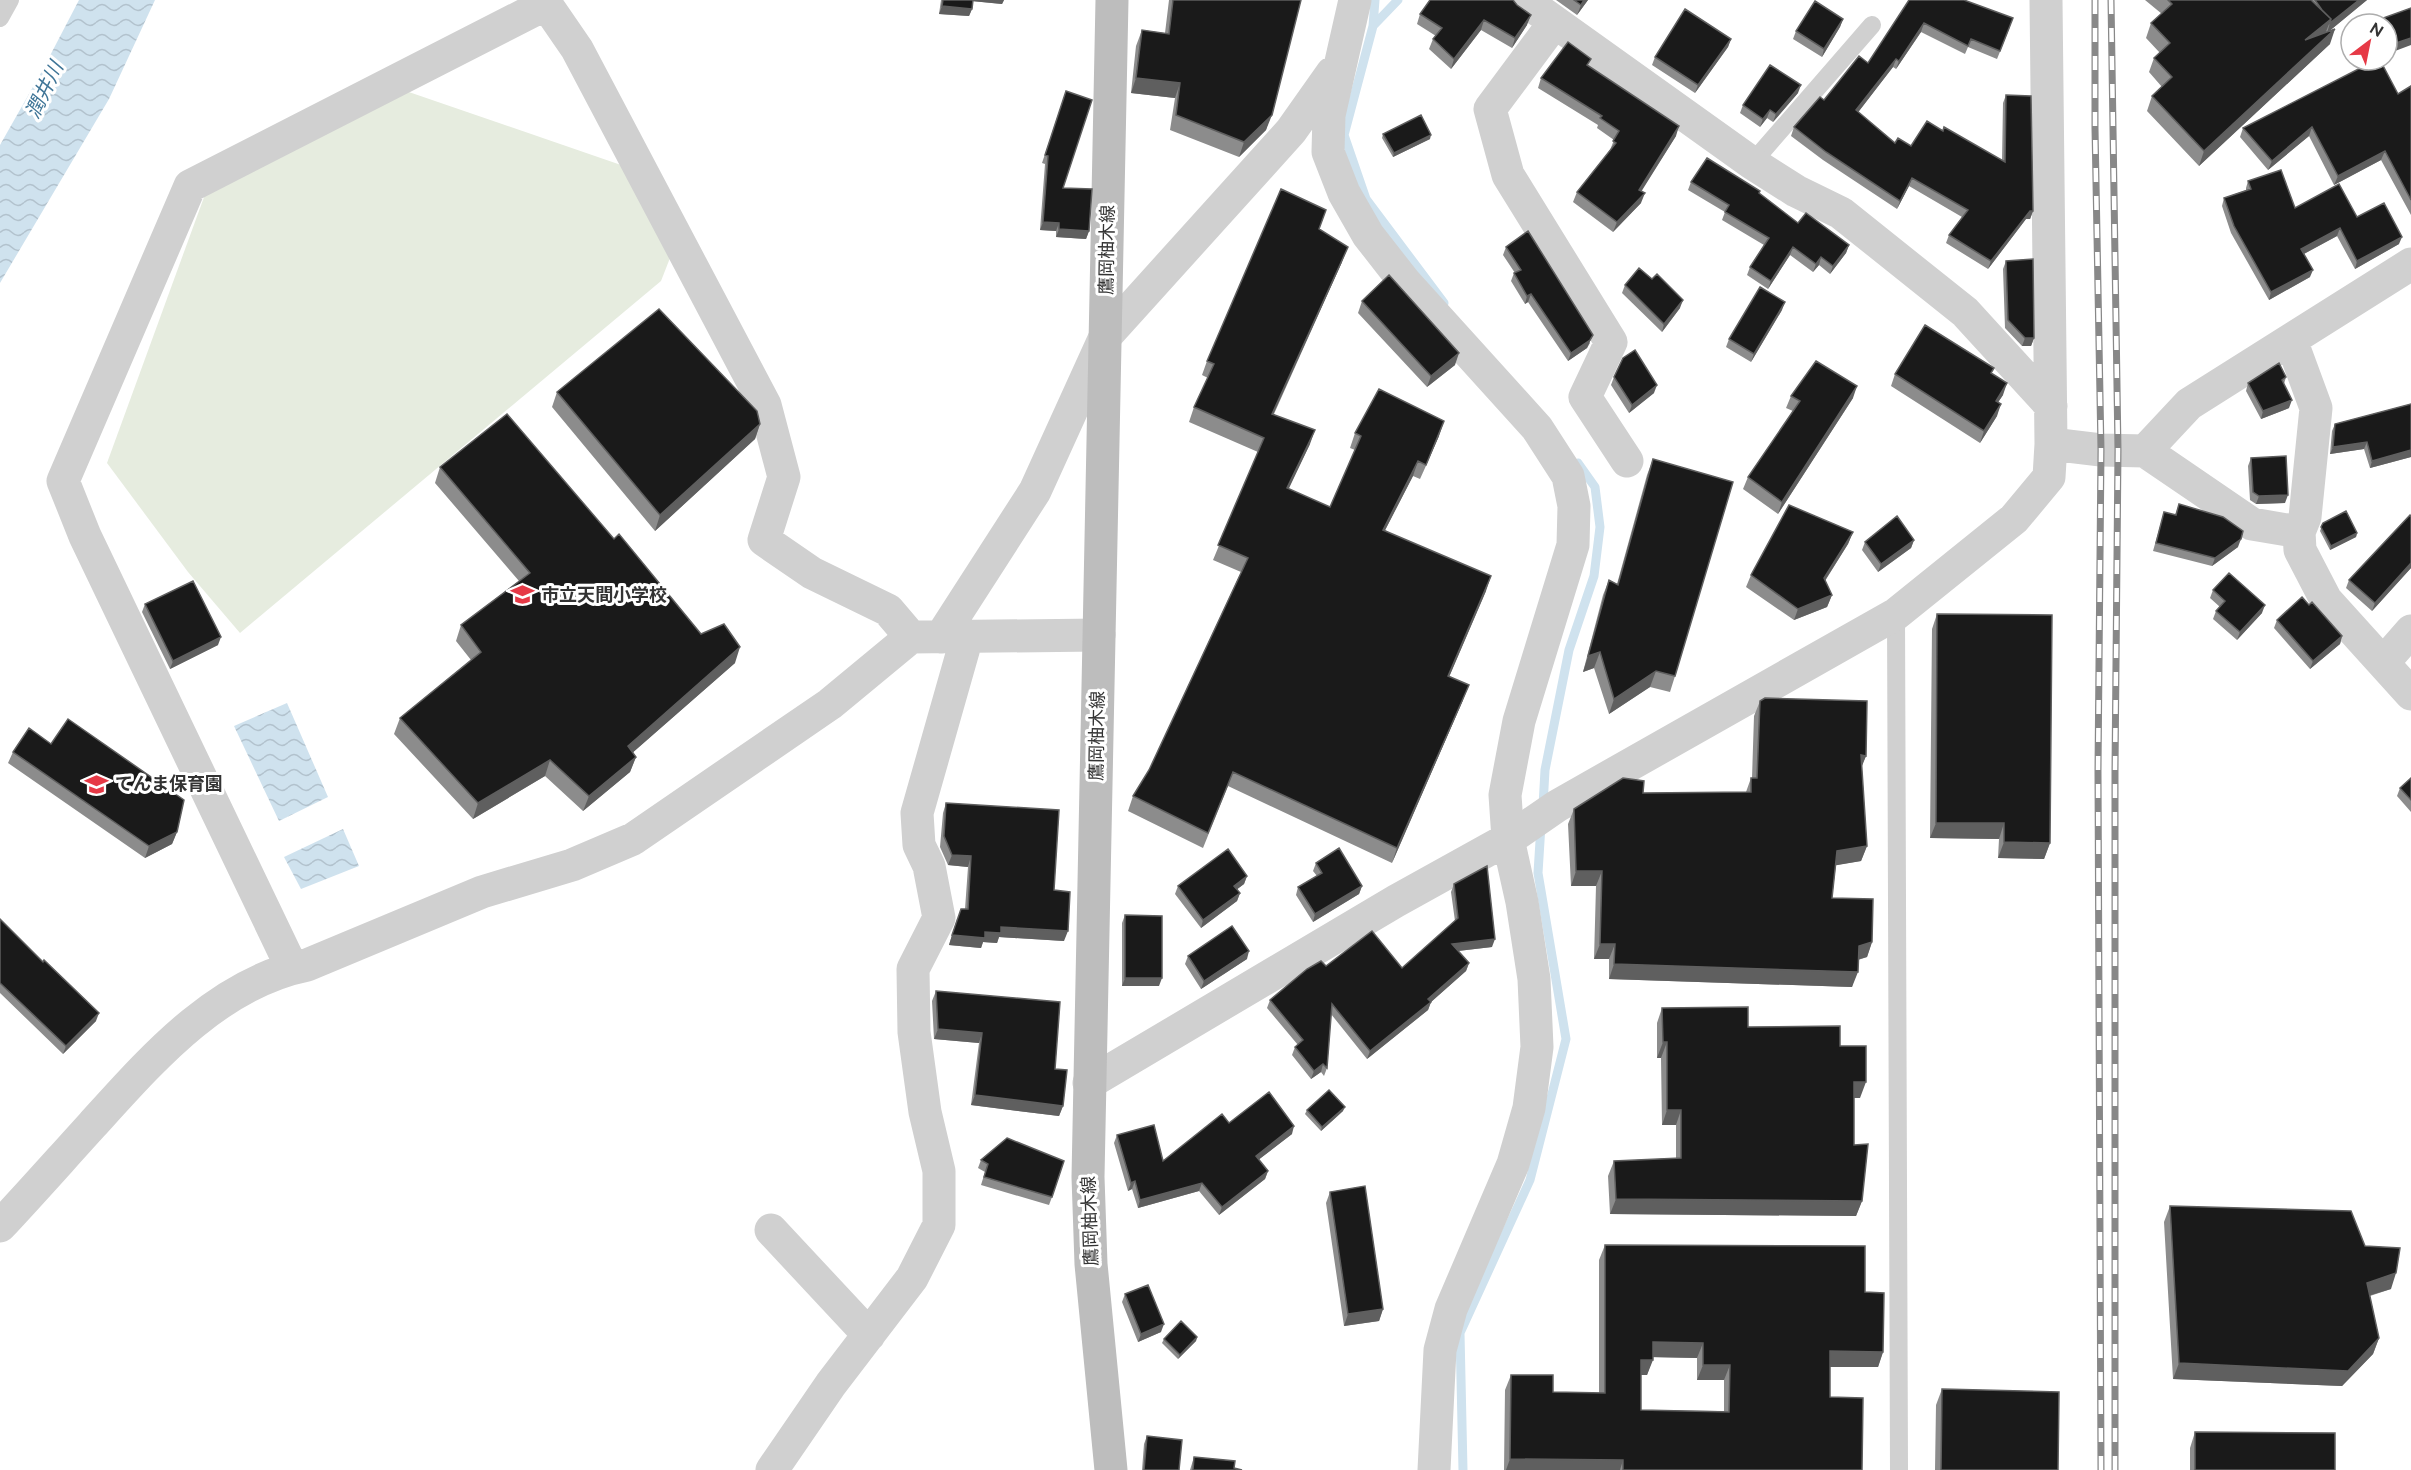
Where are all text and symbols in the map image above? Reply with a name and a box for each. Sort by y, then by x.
north arrow [2339,12,2399,72]
text: N [2366,18,2387,41]
water label: 潤井川 [20,56,69,122]
street label: 鷹岡柚木線 [1095,205,1118,295]
school or university icon: 市立天間小学校 [510,582,536,608]
place label: 市立天間小学校 [541,584,667,605]
street label: 鷹岡柚木線 [1085,691,1108,781]
school or university icon: てんま保育園 [84,771,110,797]
place label: てんま保育園 [115,773,223,794]
street label: 鷹岡柚木線 [1077,1176,1102,1266]

